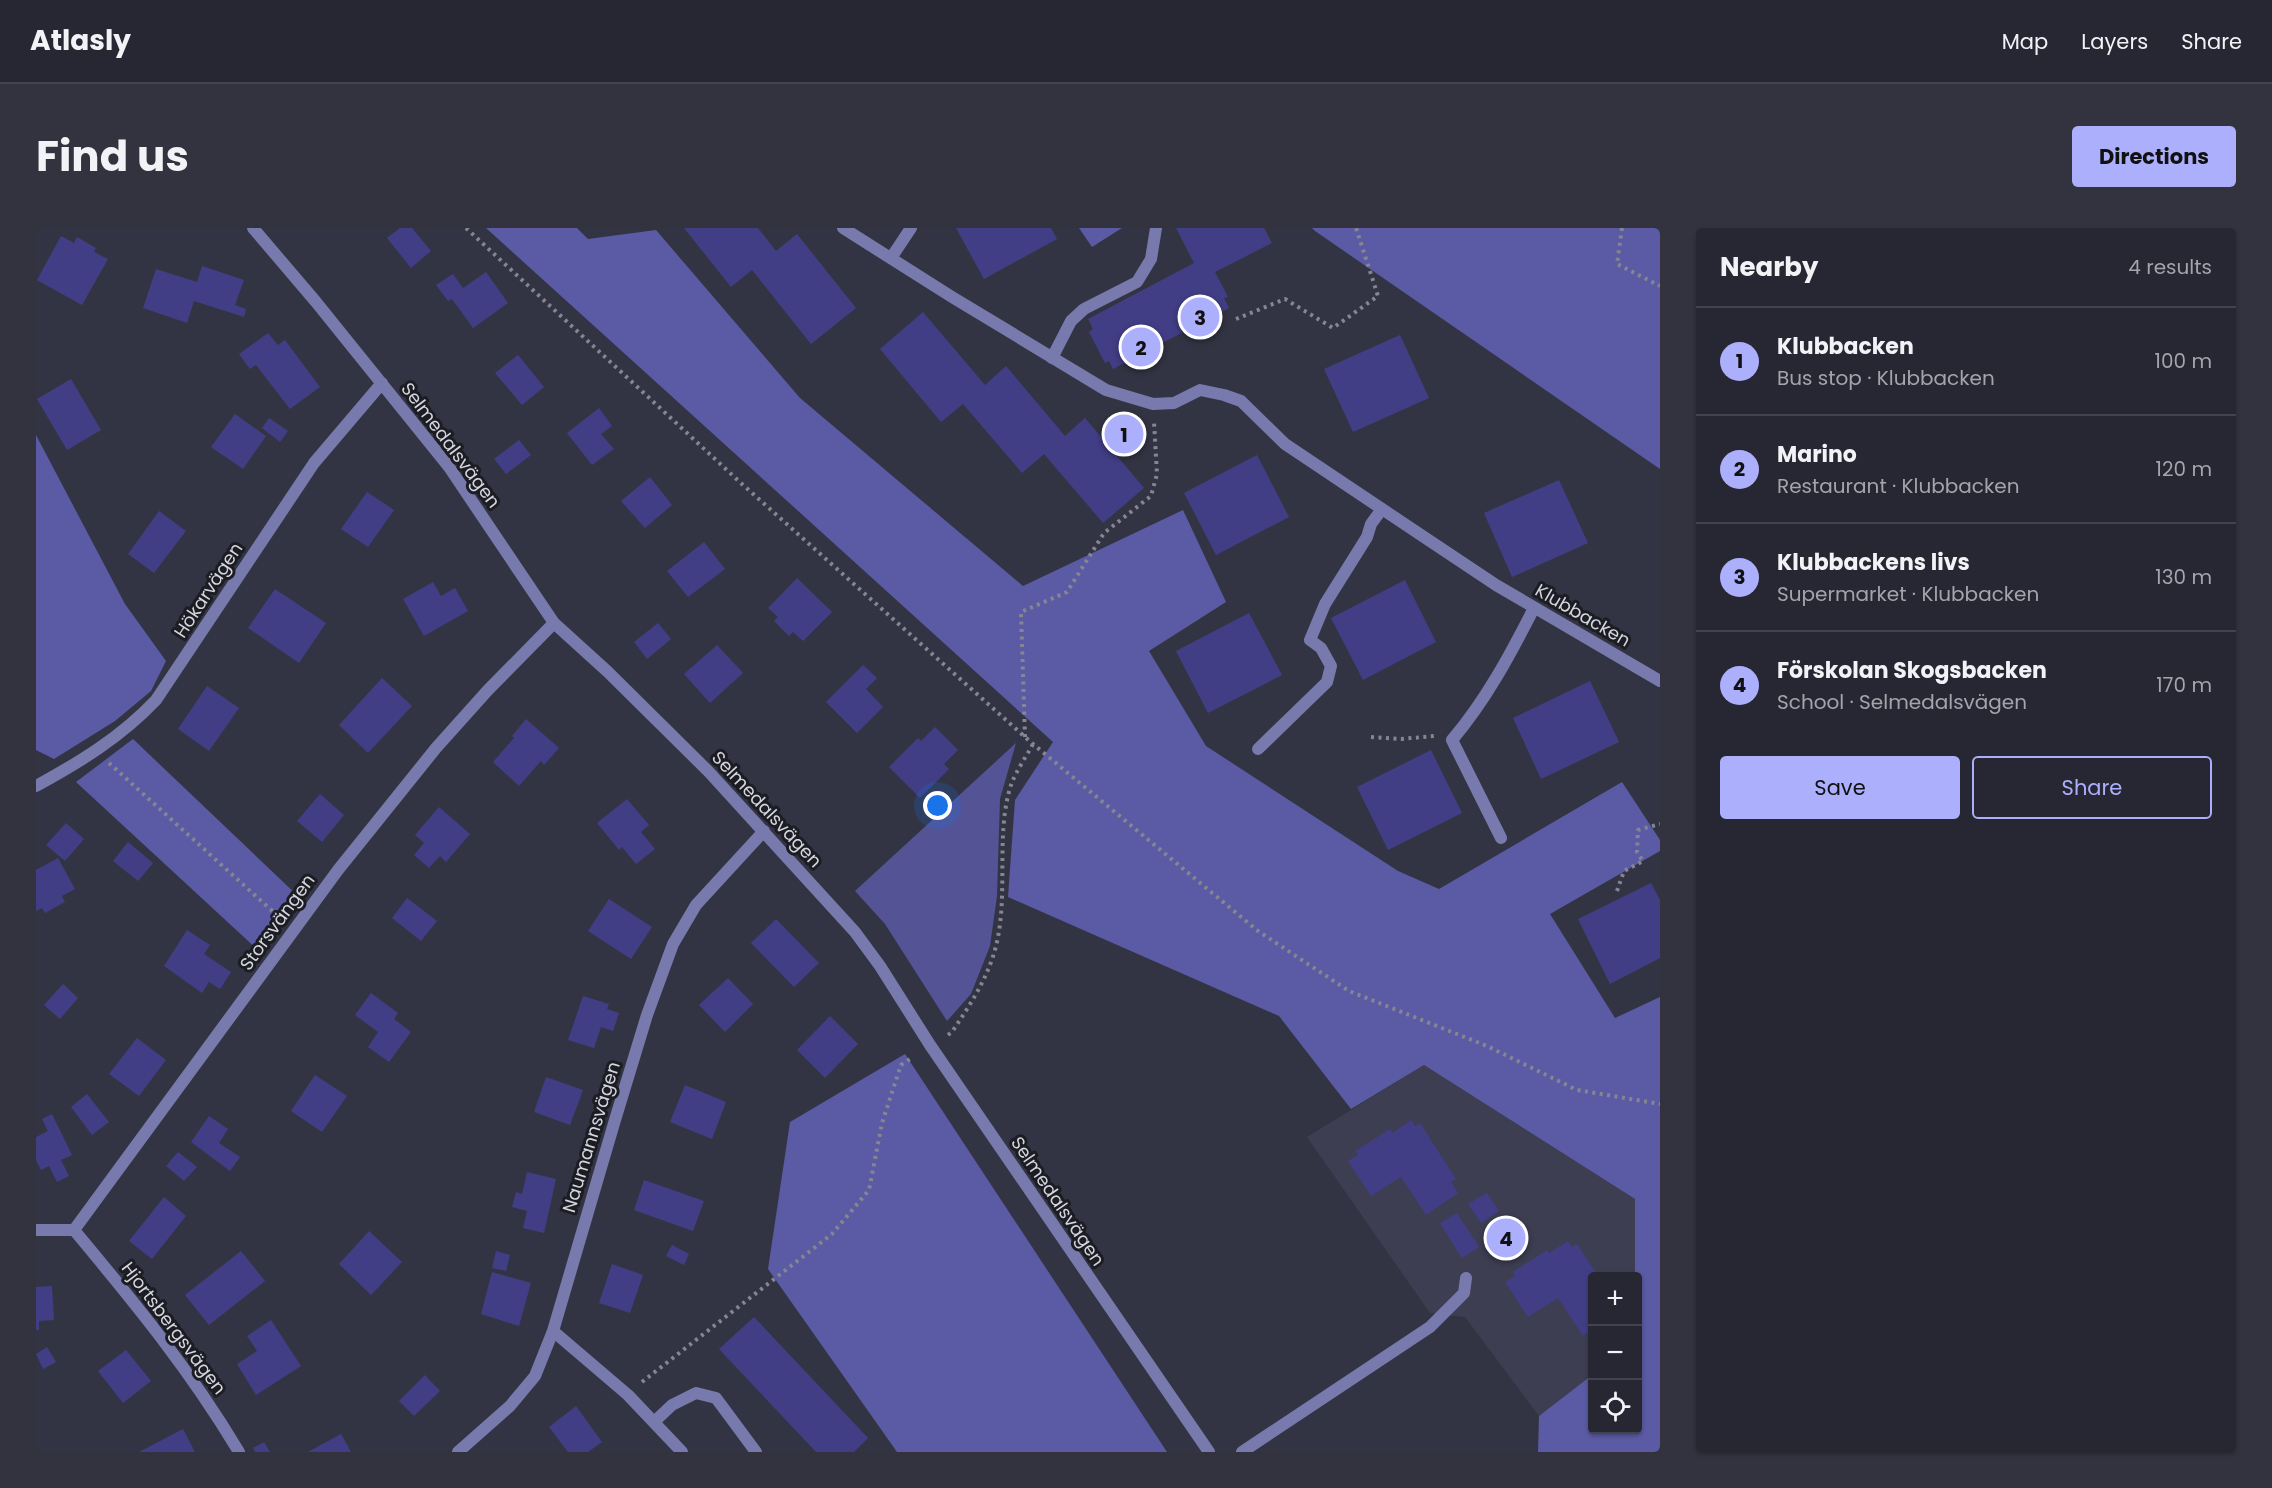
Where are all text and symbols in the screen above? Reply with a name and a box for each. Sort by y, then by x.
text: Atlasly [30,21,131,60]
text: Map [2002,27,2048,56]
text: Layers [2081,27,2148,56]
text: Share [2181,27,2242,56]
button: Directions [2072,126,2236,187]
text: Find us [36,127,189,186]
text: Nearby [1720,249,1818,285]
text: 4 results [2128,253,2212,281]
pin: 3 [1180,294,1220,340]
pin: 2 [1122,324,1160,370]
text: Klubbacken [1777,331,1914,362]
text: 1 [1736,347,1743,375]
text: 100 m [2155,347,2212,375]
text: Bus stop · Klubbacken [1777,364,1995,392]
street label: Selmedalsvägen [396,377,506,513]
pin: 1 [1104,412,1144,456]
text: Marino [1777,439,1857,470]
text: 2 [1734,455,1745,483]
text: 120 m [2156,455,2212,483]
text: Restaurant · Klubbacken [1777,472,2019,500]
street label: Hökarvägen [168,537,248,643]
text: Klubbackens livs [1777,547,1970,578]
text: 3 [1733,563,1746,591]
text: 130 m [2155,563,2212,591]
street label: Klubbacken [1531,578,1635,652]
text: Supermarket · Klubbacken [1777,580,2039,608]
text: Förskolan Skogsbacken [1777,655,2047,686]
text: 4 [1733,671,1746,699]
text: 170 m [2156,671,2212,699]
text: School · Selmedalsvägen [1777,688,2027,716]
street label: Selmedalsvägen [706,745,828,873]
button: Save [1720,756,1960,819]
button: Share [1972,756,2212,819]
your location [923,791,952,820]
street label: Storsvängen [234,869,320,975]
street label: Naumannsvägen [556,1058,626,1216]
street label: Selmedalsvägen [1005,1131,1111,1271]
pin: 4 [1486,1216,1526,1260]
street label: Hjortsbergsvägen [116,1257,232,1399]
map controls [1588,1272,1642,1434]
button: + [1588,1272,1642,1326]
button: − [1588,1326,1642,1380]
button: locate [1588,1380,1642,1434]

